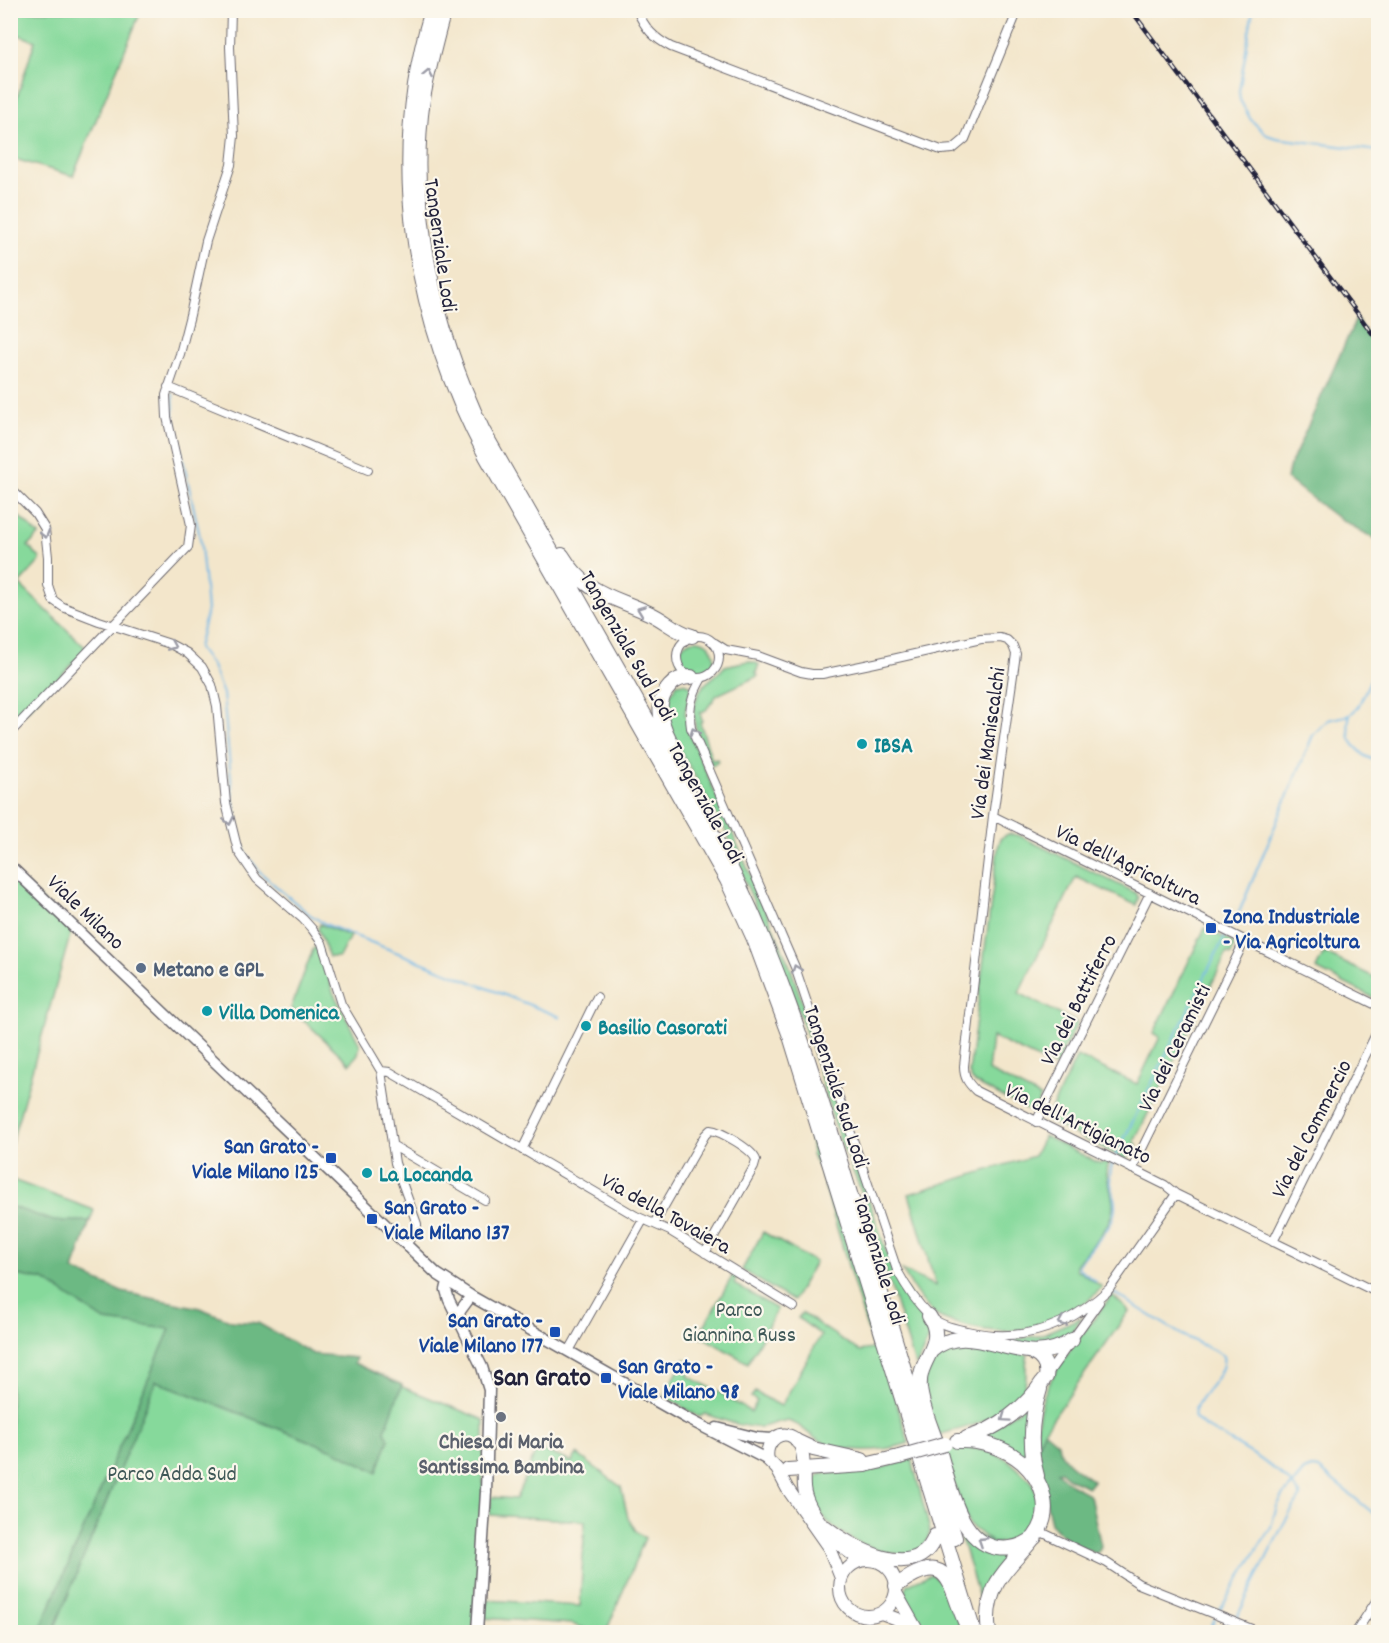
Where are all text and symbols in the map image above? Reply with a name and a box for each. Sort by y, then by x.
one-way arrow [421,69,434,79]
street label: Tangenziale Lodi [414,177,463,314]
one-way arrow [38,528,50,539]
street label: Tangenziale Sud Lodi [570,566,682,728]
one-way arrow [636,604,646,617]
one-way arrow [165,638,176,650]
street label: Via dei Maniscalchi [963,666,1015,821]
one-way arrow [688,727,701,738]
place label: IBSA [874,732,913,763]
street label: Tangenziale Lodi [658,737,750,870]
marker: IBSA [855,737,869,751]
one-way arrow [222,815,235,825]
street label: Via dell'Agricoltura [1049,817,1206,915]
street label: Viale Milano [39,869,130,958]
place label: Zona Industriale - Via Agricoltura [1223,903,1360,959]
marker: Zona Industriale - Via Agricoltura [1204,921,1218,935]
street label: Via dei Battiferro [1034,930,1127,1072]
place label: Metano e GPL [153,956,265,987]
marker: Metano e GPL [134,961,148,975]
one-way arrow [790,964,803,975]
street label: Via dei Ceramisti [1132,979,1220,1118]
place label: Villa Domenica [219,999,339,1030]
street label: Tangenziale Sud Lodi [794,1002,876,1172]
marker: Villa Domenica [200,1004,214,1018]
place label: Basilio Casorati [598,1014,727,1045]
marker: Basilio Casorati [579,1019,593,1033]
street label: Via del Commercio [1265,1055,1361,1204]
street label: Via dell'Artigianato [999,1076,1156,1174]
place label: San Grato - Viale Milano 125 [192,1133,319,1189]
marker: San Grato - Viale Milano 125 [324,1151,338,1165]
place label: La Locanda [379,1161,473,1192]
marker: La Locanda [360,1166,374,1180]
street label: Via della Tovaiera [595,1167,736,1264]
street label: Tangenziale Lodi [843,1191,912,1329]
place label: San Grato - Viale Milano 137 [384,1194,510,1250]
marker: San Grato - Viale Milano 137 [365,1212,379,1226]
park label: Parco Giannina Russ [682,1296,796,1352]
place label: San Grato - Viale Milano 177 [419,1307,544,1363]
one-way arrow [1057,1315,1068,1327]
marker: San Grato - Viale Milano 177 [548,1325,562,1339]
place label: San Grato - Viale Milano 98 [618,1353,739,1409]
district label: San Grato [493,1361,591,1398]
marker: San Grato - Viale Milano 98 [599,1371,613,1385]
marker: Chiesa di Maria Santissima Bambina [494,1410,508,1424]
one-way arrow [1001,1411,1012,1422]
place label: Chiesa di Maria Santissima Bambina [418,1428,584,1484]
park label: Parco Adda Sud [107,1460,237,1491]
one-way arrow [977,1537,988,1548]

